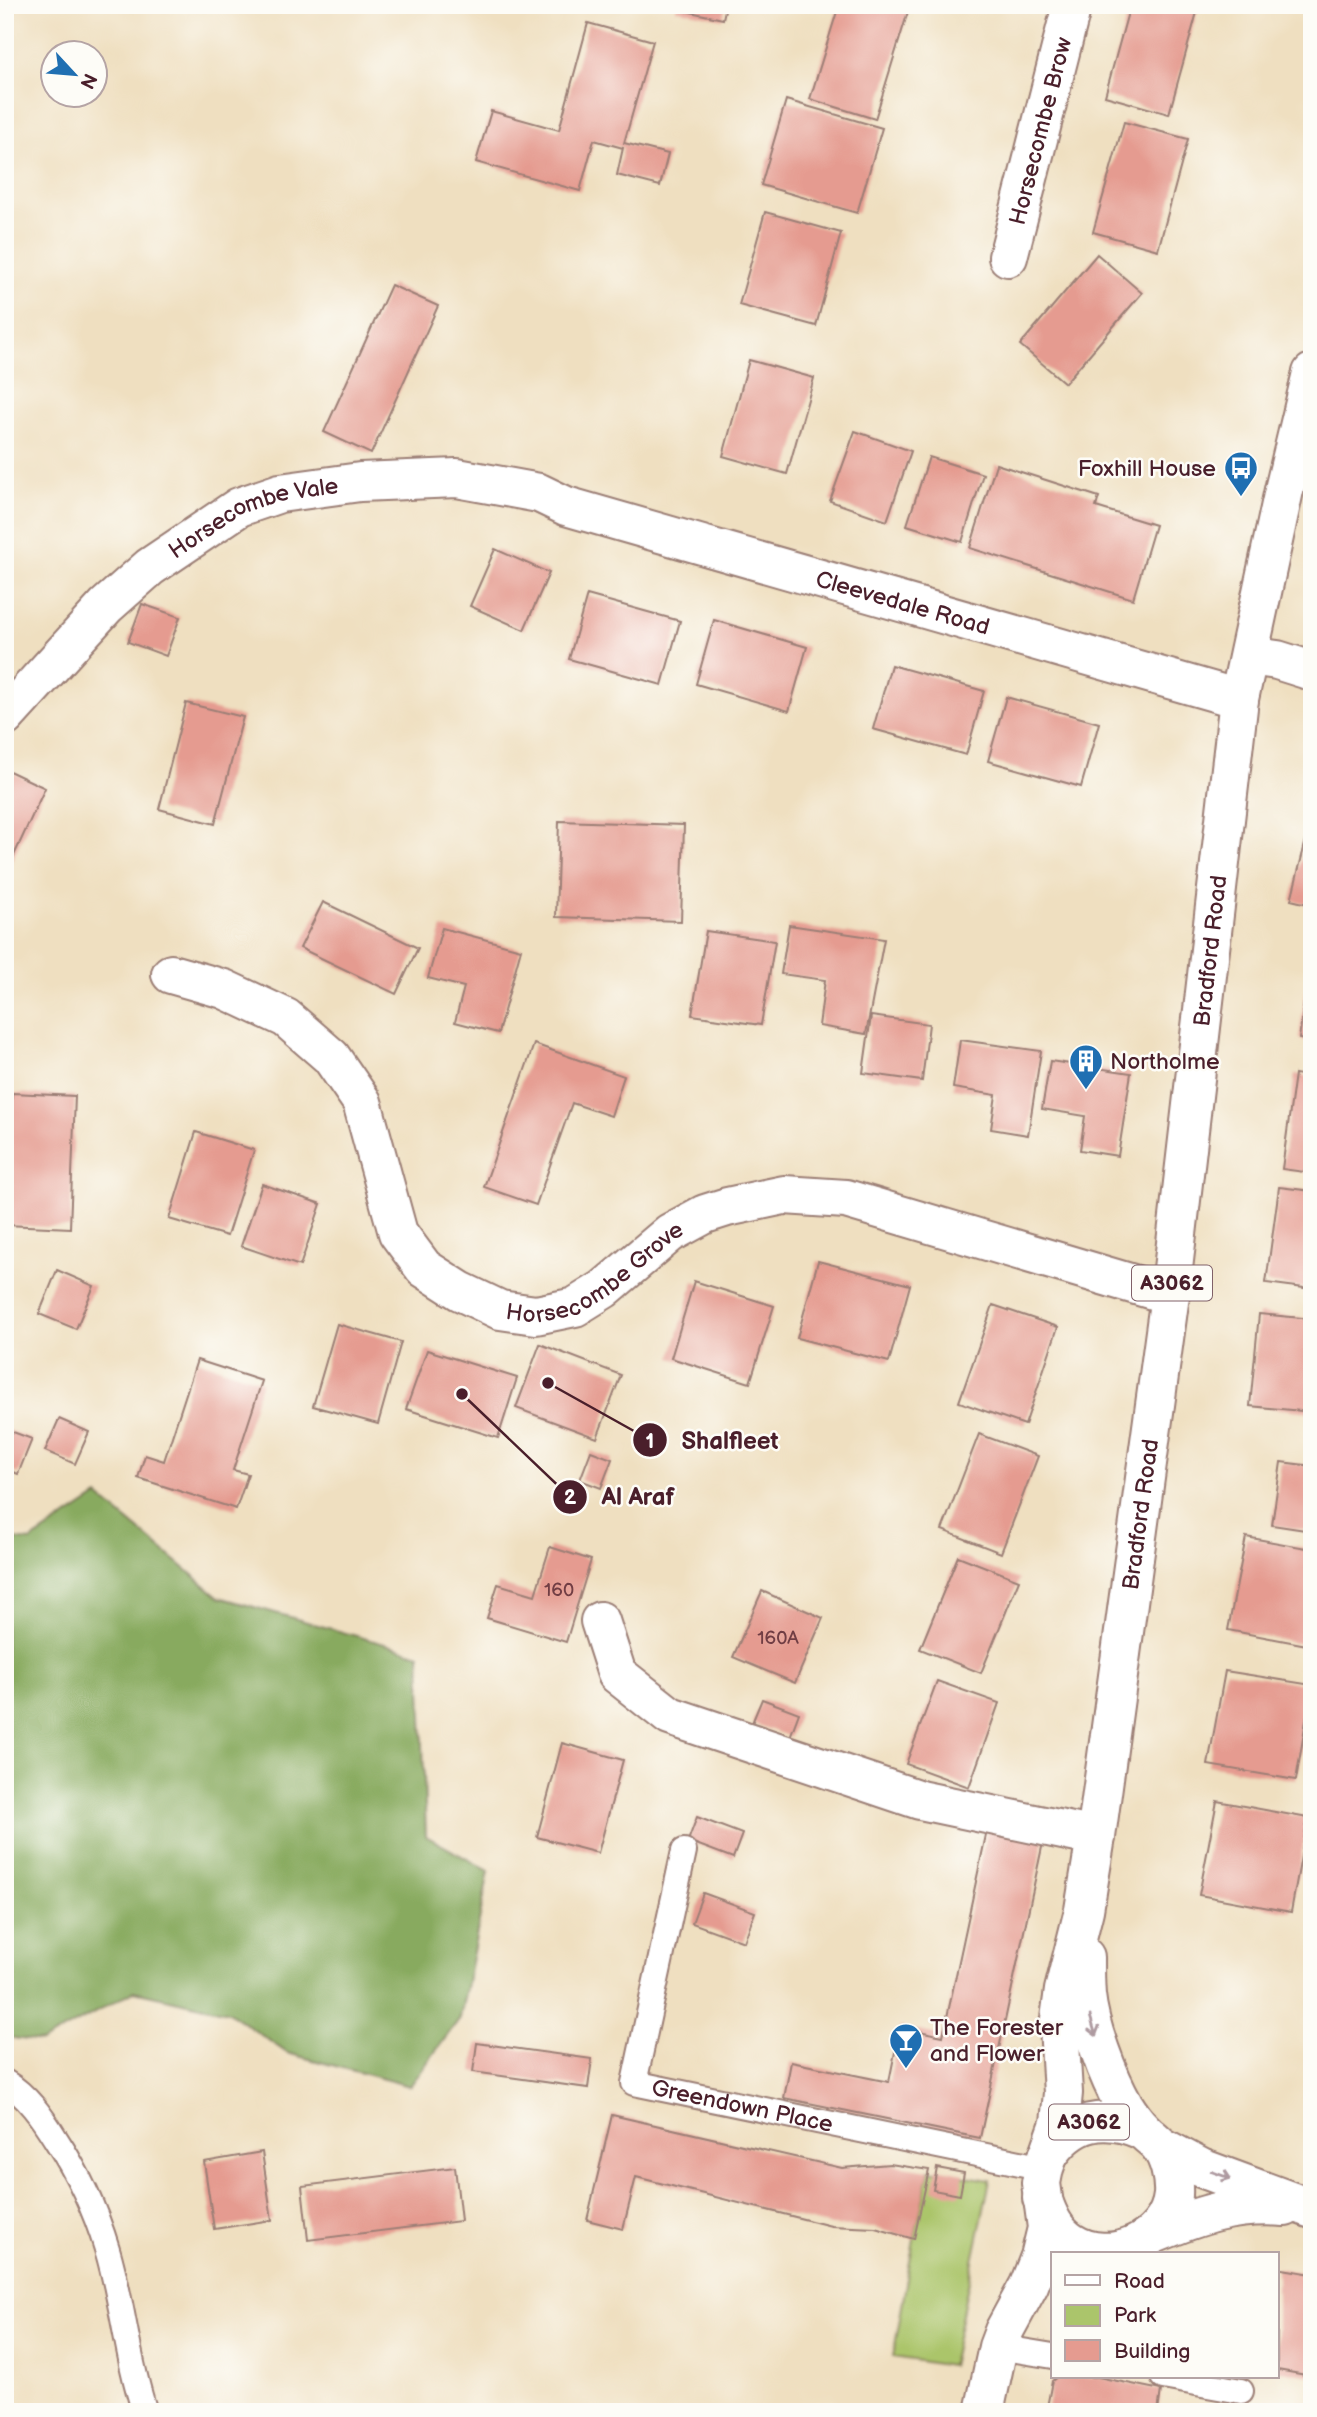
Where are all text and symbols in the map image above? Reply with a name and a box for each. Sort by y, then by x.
street label: Horsecombe Brow [1004,34,1078,228]
north arrow [38,38,108,108]
text: N [74,69,101,92]
bus stop icon: Foxhill House [1222,449,1260,498]
place label: Foxhill House [1078,455,1216,483]
street label: Horsecombe Vale [164,472,340,565]
street label: Cleevedale Road [812,565,993,642]
street label: Bradford Road [1188,874,1234,1028]
building icon: Northolme [1067,1042,1105,1091]
place label: Northolme [1110,1048,1220,1076]
street label: Horsecombe Grove [504,1216,688,1330]
road number: A3062 [1132,1266,1212,1300]
callout: Shalfleet [632,1418,792,1463]
text: Shalfleet [681,1427,779,1456]
text: 1 [646,1429,654,1454]
street label: Bradford Road [1117,1437,1165,1592]
callout: Al Araf [552,1474,688,1519]
text: Al Araf [600,1483,676,1512]
text: 2 [564,1485,577,1510]
house number: 160 [544,1579,574,1602]
house number: 160А [757,1627,799,1650]
place label: The Forester and Flower [930,2014,1064,2068]
one-way arrow [1087,2015,1100,2037]
bar icon: The Forester and Flower [887,2021,925,2070]
street label: Greendown Place [649,2074,835,2139]
road number: A3062 [1049,2104,1129,2140]
one-way arrow [1210,2170,1232,2182]
legend [1051,2252,1278,2378]
text: Road [1114,2269,1165,2294]
text: Park [1114,2303,1157,2328]
text: Building [1114,2339,1190,2364]

